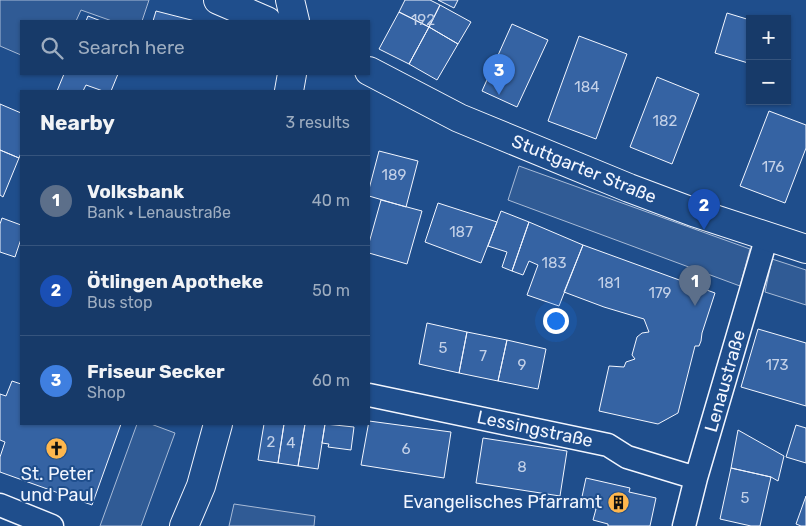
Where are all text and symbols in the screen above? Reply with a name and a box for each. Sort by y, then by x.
house number: 192 [411,11,435,29]
map controls [746,15,791,105]
button: + [746,15,791,60]
search box [20,20,370,75]
icon: search [38,34,66,62]
text: Search here [78,36,185,59]
pin: 3 [483,54,515,95]
button: − [746,60,791,105]
house number: 184 [574,78,600,96]
text: Nearby [40,110,115,135]
house number: 182 [653,112,678,130]
text: 3 results [285,113,350,132]
street label: Stuttgarter Straße [508,130,660,208]
house number: 176 [762,158,784,176]
house number: 189 [382,166,407,184]
text: Volksbank [87,180,184,203]
pin: 2 [688,189,720,230]
text: 1 [52,191,60,210]
text: 40 m [312,191,350,210]
text: Bank · Lenaustraße [87,203,231,222]
house number: 187 [449,223,473,241]
house number: 183 [542,254,566,272]
pin: 1 [679,265,711,306]
text: Ötlingen Apotheke [87,270,263,293]
house number: 181 [598,274,620,292]
text: 2 [51,281,61,300]
text: 50 m [312,281,350,300]
house number: 179 [648,284,672,302]
text: Bus stop [87,293,153,312]
your location [543,308,569,334]
street label: Lenaustraße [700,327,750,435]
house number: 5 [439,339,448,357]
house number: 7 [479,347,487,365]
house number: 9 [518,356,527,374]
house number: 173 [765,356,789,374]
text: Friseur Secker [87,360,225,383]
text: 3 [51,371,61,390]
text: 60 m [312,371,350,390]
text: Shop [87,383,125,402]
street label: Lessingstraße [475,406,595,452]
house number: 2 [267,433,276,451]
house number: 4 [286,434,296,452]
church icon: St. Peter und Paul [45,437,69,461]
house number: 6 [401,440,411,458]
house number: 8 [517,458,527,476]
place label: St. Peter und Paul [20,463,94,506]
house number: 5 [741,489,750,507]
building icon: Evangelisches Pfarramt [606,490,630,514]
place label: Evangelisches Pfarramt [403,491,602,513]

